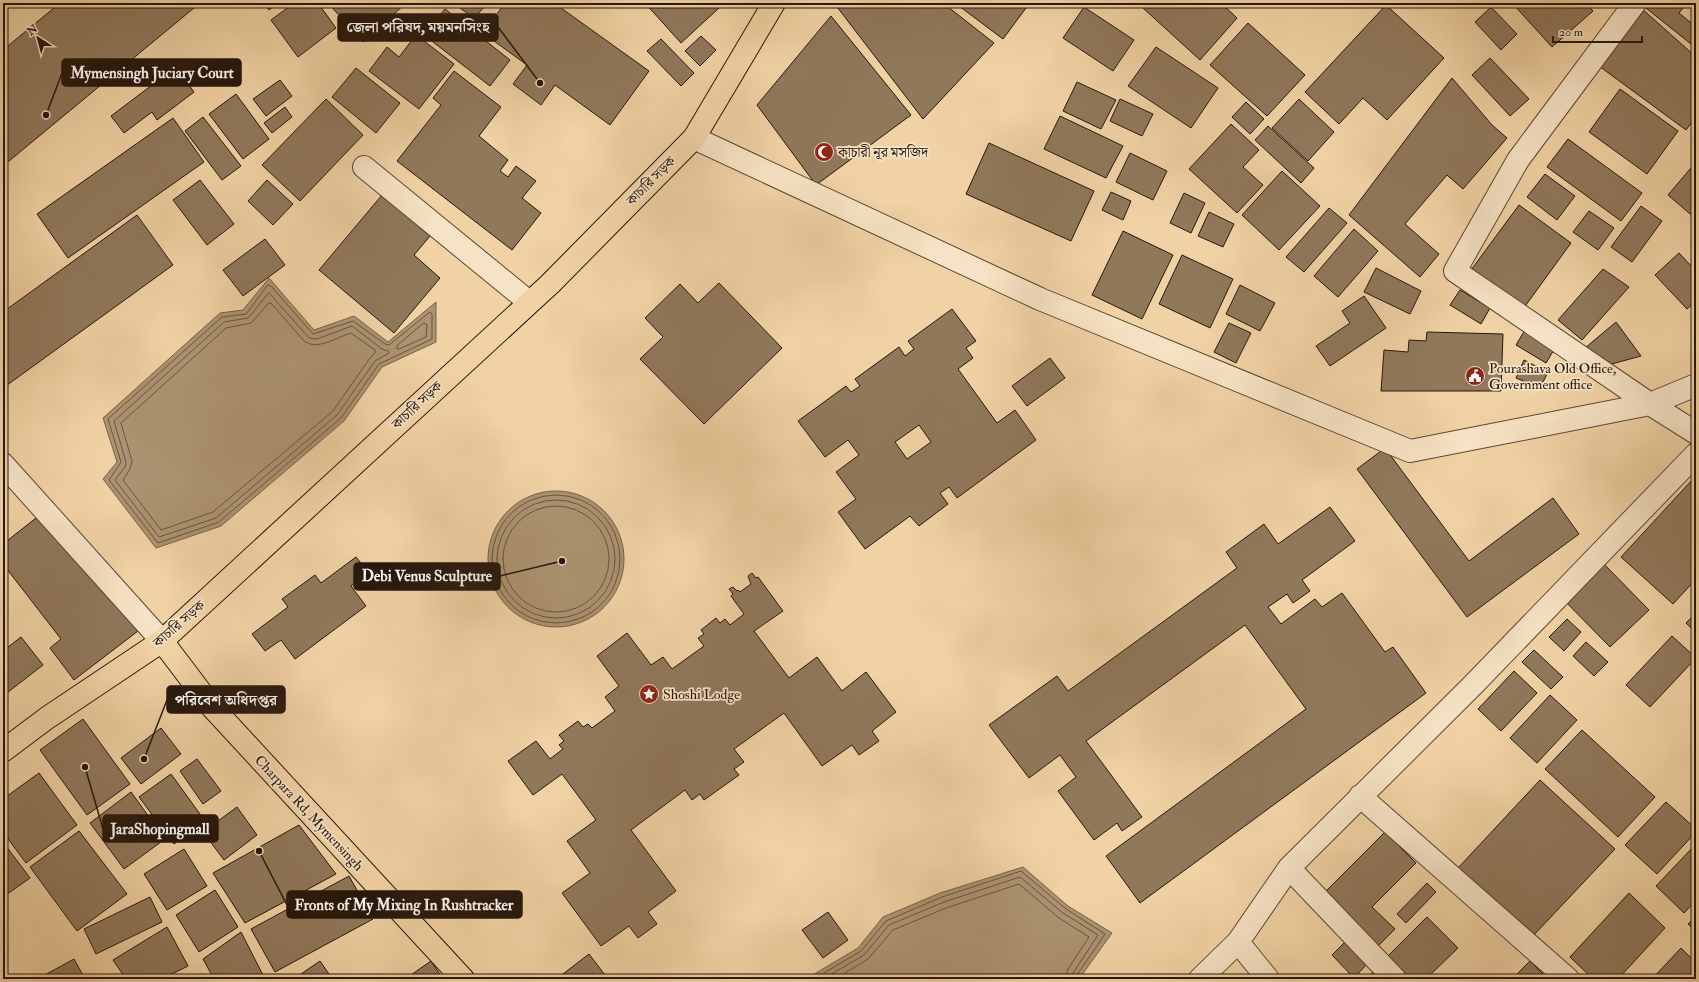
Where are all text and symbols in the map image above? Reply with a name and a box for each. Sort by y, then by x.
callout: জেলা পরিষদ, ময়মনসিংহ [338,14,498,41]
north arrow [18,18,58,58]
text: জেলা পরিষদ, ময়মনসিংহ [346,18,491,37]
scale bar [1553,18,1642,44]
text: N [24,21,41,39]
text: 20 m [1559,25,1584,40]
callout: Mymensingh Juciary Court [62,59,241,86]
text: Mymensingh Juciary Court [69,64,234,84]
mosque icon: কাচারী নূর মসজিদ [813,141,835,163]
place label: কাচারী নূর মসজিদ [837,144,929,161]
street label: কাচারি সড়ক [622,152,680,210]
place label: Pourashava Old Office, Government office [1489,360,1616,393]
public building icon: Pourashava Old Office, Government office [1464,365,1486,387]
street label: কাচারি সড়ক [388,377,447,433]
callout: Debi Venus Sculpture [354,563,500,590]
text: Debi Venus Sculpture [362,567,493,587]
street label: কাচারি সড়ক [149,596,209,652]
place icon: Shoshi Lodge [638,683,660,705]
callout: পরিবেশ অধিদপ্তর [167,686,285,713]
place label: Shoshi Lodge [663,686,740,703]
text: পরিবেশ অধিদপ্তর [175,691,278,710]
street label: Charpara Rd, Mymensingh [250,752,367,875]
callout: JaraShopingmall [103,815,218,842]
text: JaraShopingmall [109,820,210,840]
callout: Fronts of My Mixing In Rushtracker [287,891,522,918]
text: Fronts of My Mixing In Rushtracker [295,896,514,916]

